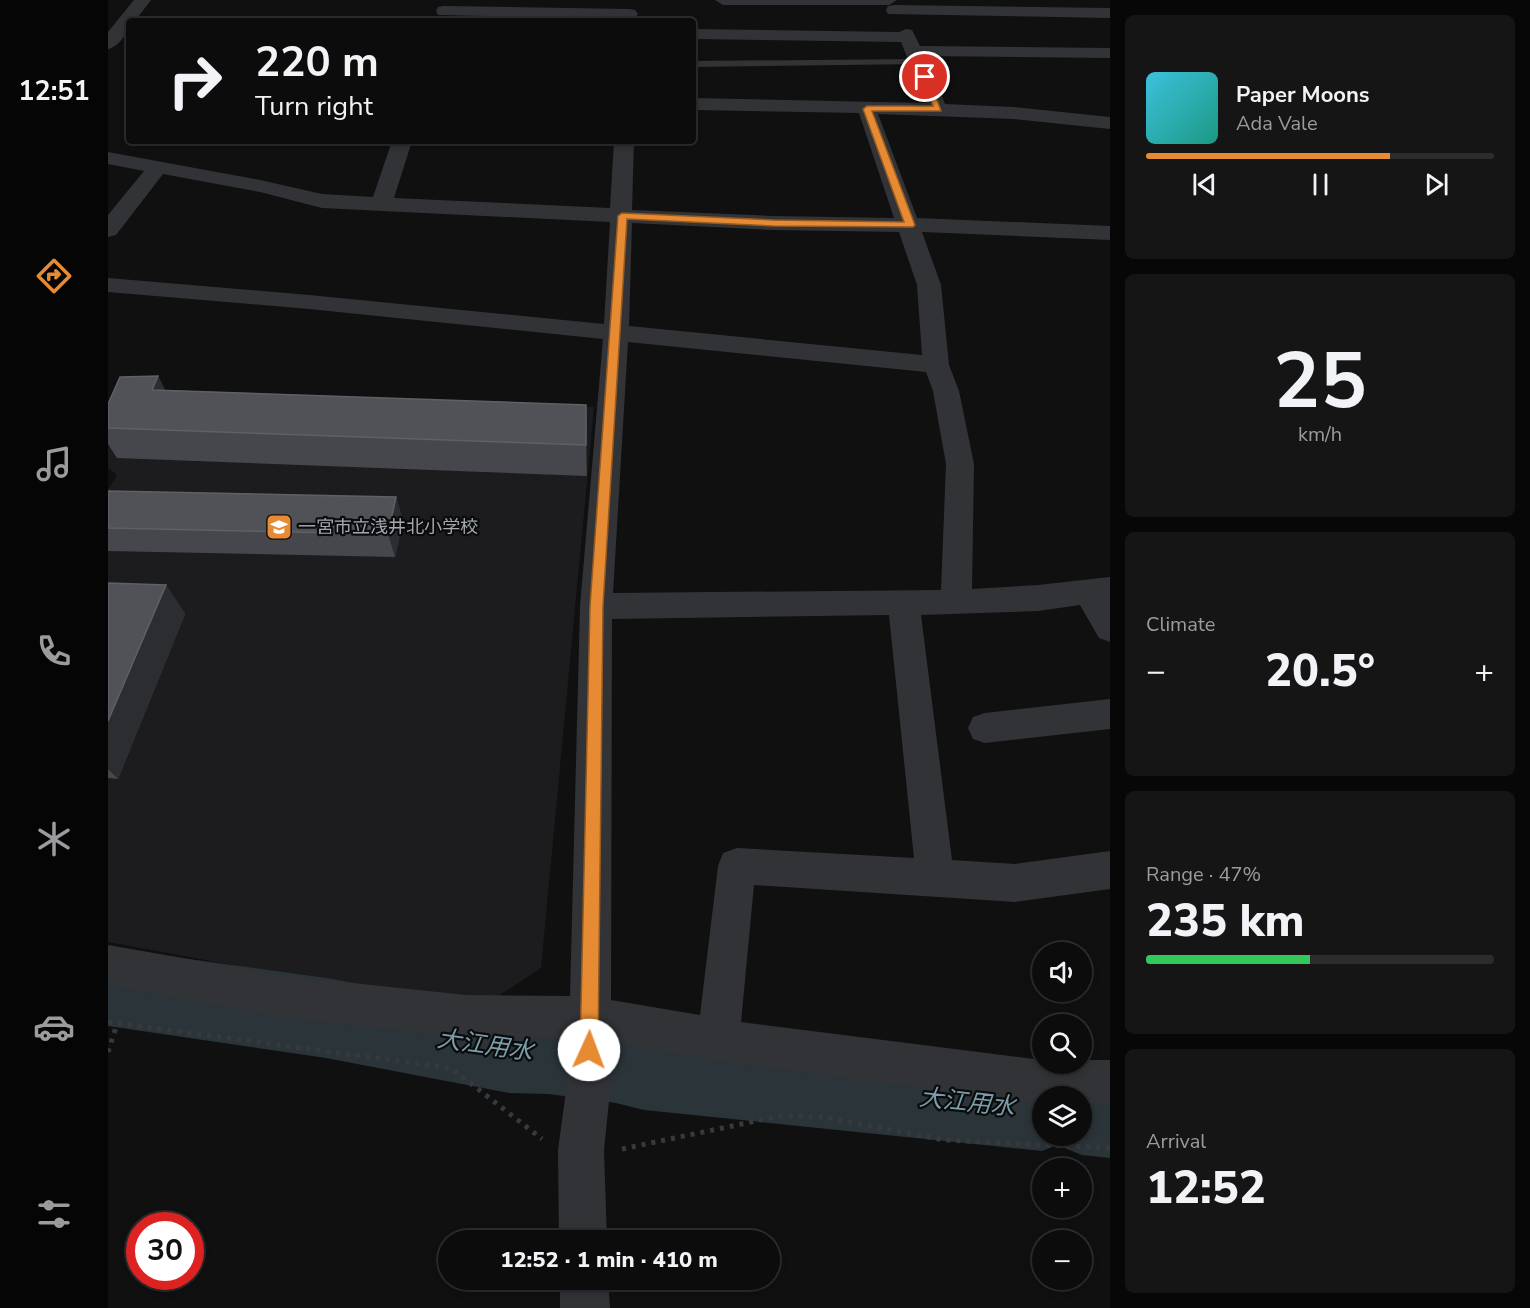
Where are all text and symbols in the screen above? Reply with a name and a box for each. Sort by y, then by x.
text: 220 m [255,34,379,91]
icon: right [156,42,234,120]
pin [899,51,950,102]
icon: arrive [908,60,941,93]
text: 12:51 [18,73,90,110]
text: Paper Moons [1236,80,1370,110]
text: Turn right [255,88,373,125]
text: Ada Vale [1236,110,1318,137]
icon: previous [1188,168,1221,201]
icon: pause [1304,168,1337,201]
icon: next [1420,168,1453,201]
icon: directions [33,255,75,297]
text: 25 [1273,328,1367,435]
text: km/h [1298,421,1342,448]
icon: music [33,443,75,485]
school or university icon: 一宮市立浅井北小学校 [264,512,294,542]
place label: 一宮市立浅井北小学校 [298,515,478,539]
text: Climate [1146,611,1215,638]
icon: phone [33,630,75,672]
text: 20.5° [1265,641,1375,702]
text: − [1146,649,1166,694]
text: + [1474,649,1494,694]
icon: climate [33,818,75,860]
text: Range · 47% [1146,861,1261,888]
text: 235 km [1146,891,1305,952]
map controls [1032,942,1092,1290]
button: sound [1032,942,1092,1002]
icon: car [33,1006,75,1048]
button: search [1032,1014,1092,1074]
position arrow [557,1018,621,1082]
water label: 大江用水 [435,1022,538,1068]
water label: 大江用水 [918,1081,1019,1123]
button: layers [1032,1086,1092,1146]
text: Arrival [1146,1128,1206,1155]
button: + [1032,1158,1092,1218]
text: 12:52 [1146,1158,1266,1219]
icon: filters [33,1193,75,1235]
speed limit sign: 30 [126,1212,204,1290]
button: − [1032,1230,1092,1290]
text: 12:52 · 1 min · 410 m [500,1245,718,1275]

